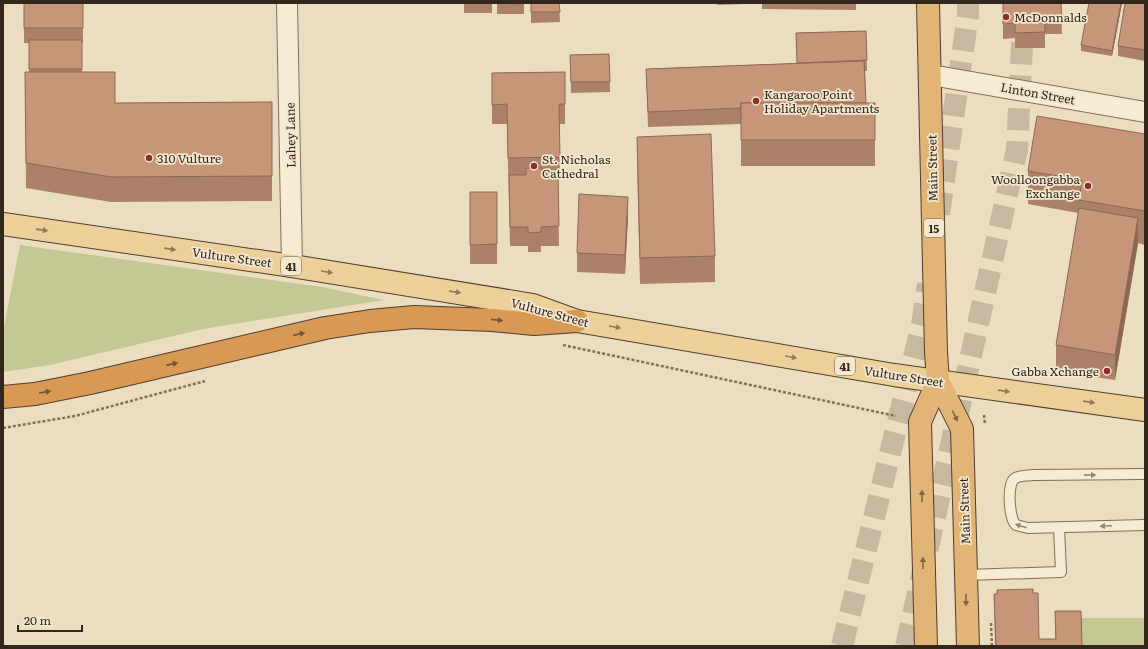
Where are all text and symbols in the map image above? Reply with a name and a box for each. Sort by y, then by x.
place label: McDonnalds [1014,8,1087,26]
marker: McDonnalds [1001,12,1011,22]
street label: Linton Street [999,78,1077,108]
place label: Kangaroo Point Holiday Apartments [764,85,880,117]
marker: Kangaroo Point Holiday Apartments [751,96,761,106]
street label: Lahey Lane [280,102,300,168]
street label: Main Street [922,134,942,202]
place label: 310 Vulture [157,149,221,167]
place label: St. Nicholas Cathedral [542,150,611,182]
marker: 310 Vulture [144,153,154,163]
marker: St. Nicholas Cathedral [529,161,539,171]
place label: Woolloongabba Exchange [991,170,1081,202]
marker: Woolloongabba Exchange [1083,181,1093,191]
road number: 15 [924,219,944,237]
one-way arrow [35,227,48,233]
street label: Vulture Street [191,243,273,272]
one-way arrow [164,246,176,252]
road number: 41 [281,257,301,275]
one-way arrow [320,269,333,275]
one-way arrow [449,290,461,296]
street label: Vulture Street [509,293,591,331]
one-way arrow [491,317,503,323]
one-way arrow [609,325,621,331]
one-way arrow [293,330,305,336]
one-way arrow [784,354,797,360]
road number: 41 [835,357,855,375]
one-way arrow [166,360,178,366]
street label: Vulture Street [863,361,945,391]
place label: Gabba Xchange [1012,362,1099,380]
marker: Gabba Xchange [1102,366,1112,376]
one-way arrow [998,388,1010,394]
one-way arrow [39,389,51,395]
one-way arrow [1083,399,1096,405]
one-way arrow [952,410,958,421]
one-way arrow [1084,472,1097,478]
street label: Main Street [954,477,974,545]
one-way arrow [919,489,925,502]
one-way arrow [1014,523,1026,529]
one-way arrow [1100,523,1112,530]
one-way arrow [920,557,927,569]
one-way arrow [963,594,969,607]
scale bar [18,607,82,633]
text: 20 m [24,611,51,629]

